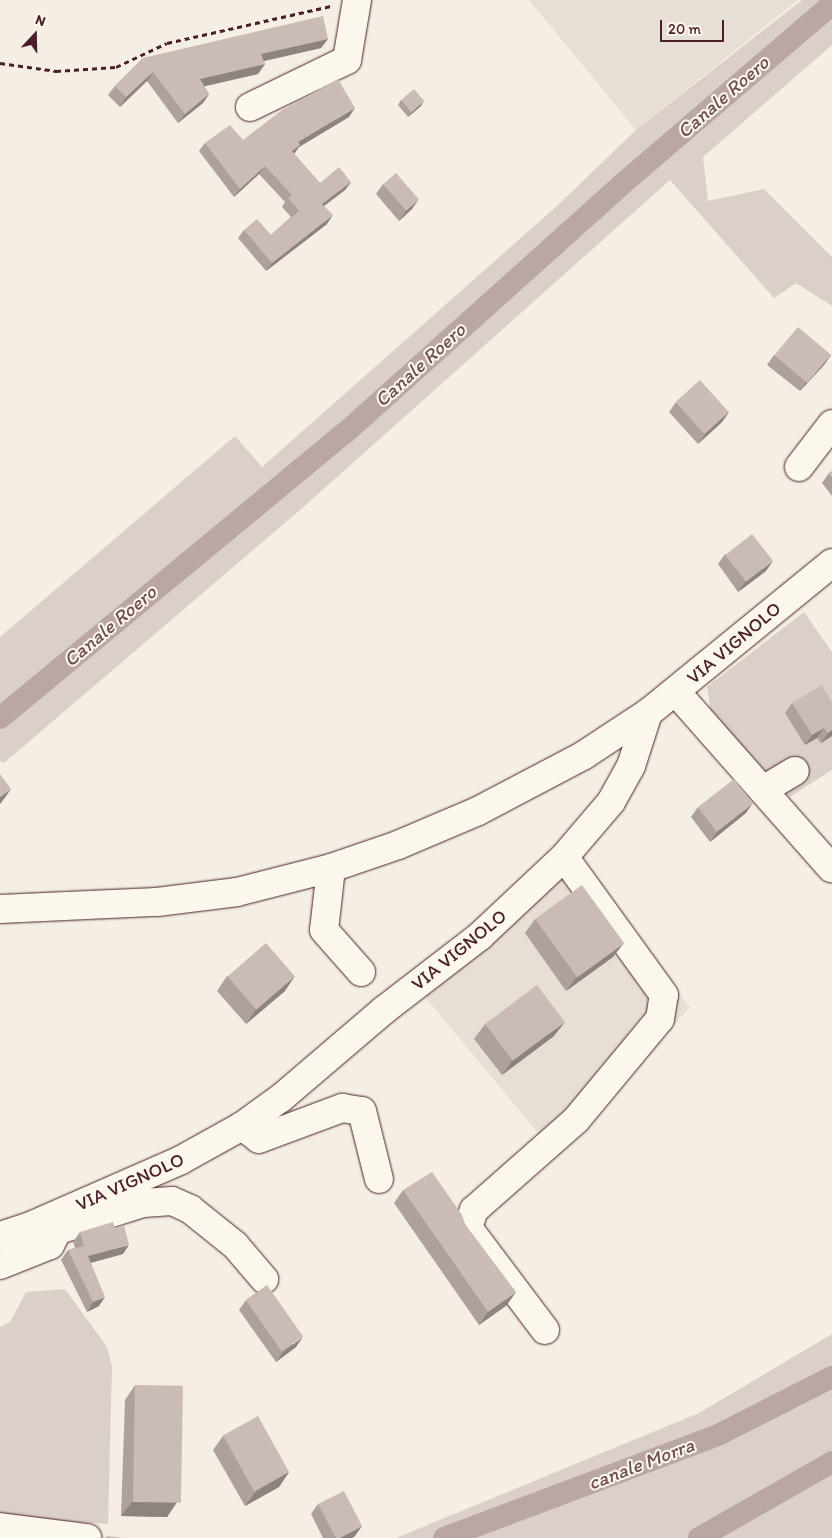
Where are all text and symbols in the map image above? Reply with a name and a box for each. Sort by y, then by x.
north arrow [10,10,60,60]
scale bar [662,10,726,42]
text: N [33,11,48,30]
text: 20 m [668,20,701,38]
water label: Canale Roero [672,51,774,143]
water label: Canale Roero [370,318,470,412]
water label: Canale Roero [59,580,161,672]
street label: VIA VIGNOLO [682,597,786,689]
street label: VIA VIGNOLO [407,905,511,995]
street label: VIA VIGNOLO [72,1148,188,1216]
water label: canale Morra [585,1433,697,1495]

